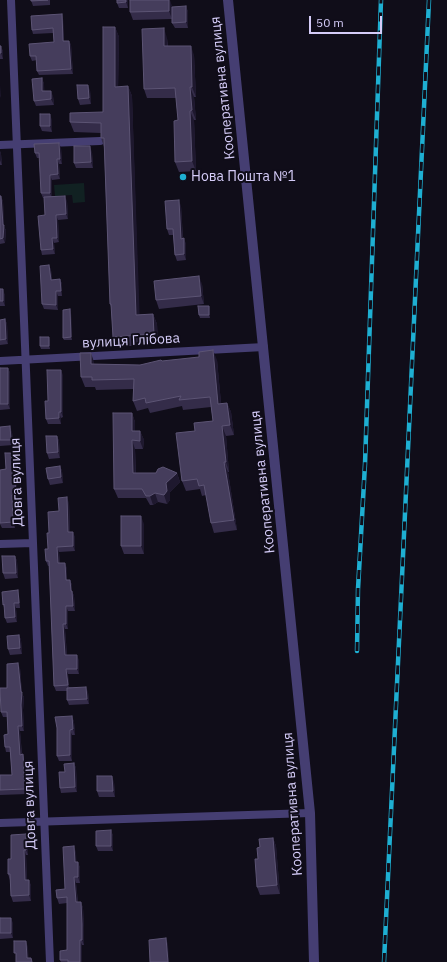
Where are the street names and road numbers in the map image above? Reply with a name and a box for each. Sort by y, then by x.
street label: Кооперативна вулиця [207,16,239,160]
street label: вулиця Глібова [82,330,180,352]
street label: Кооперативна вулиця [247,410,279,554]
street label: Довга вулиця [7,437,27,527]
street label: Кооперативна вулиця [280,732,306,876]
street label: Довга вулиця [20,760,40,850]

